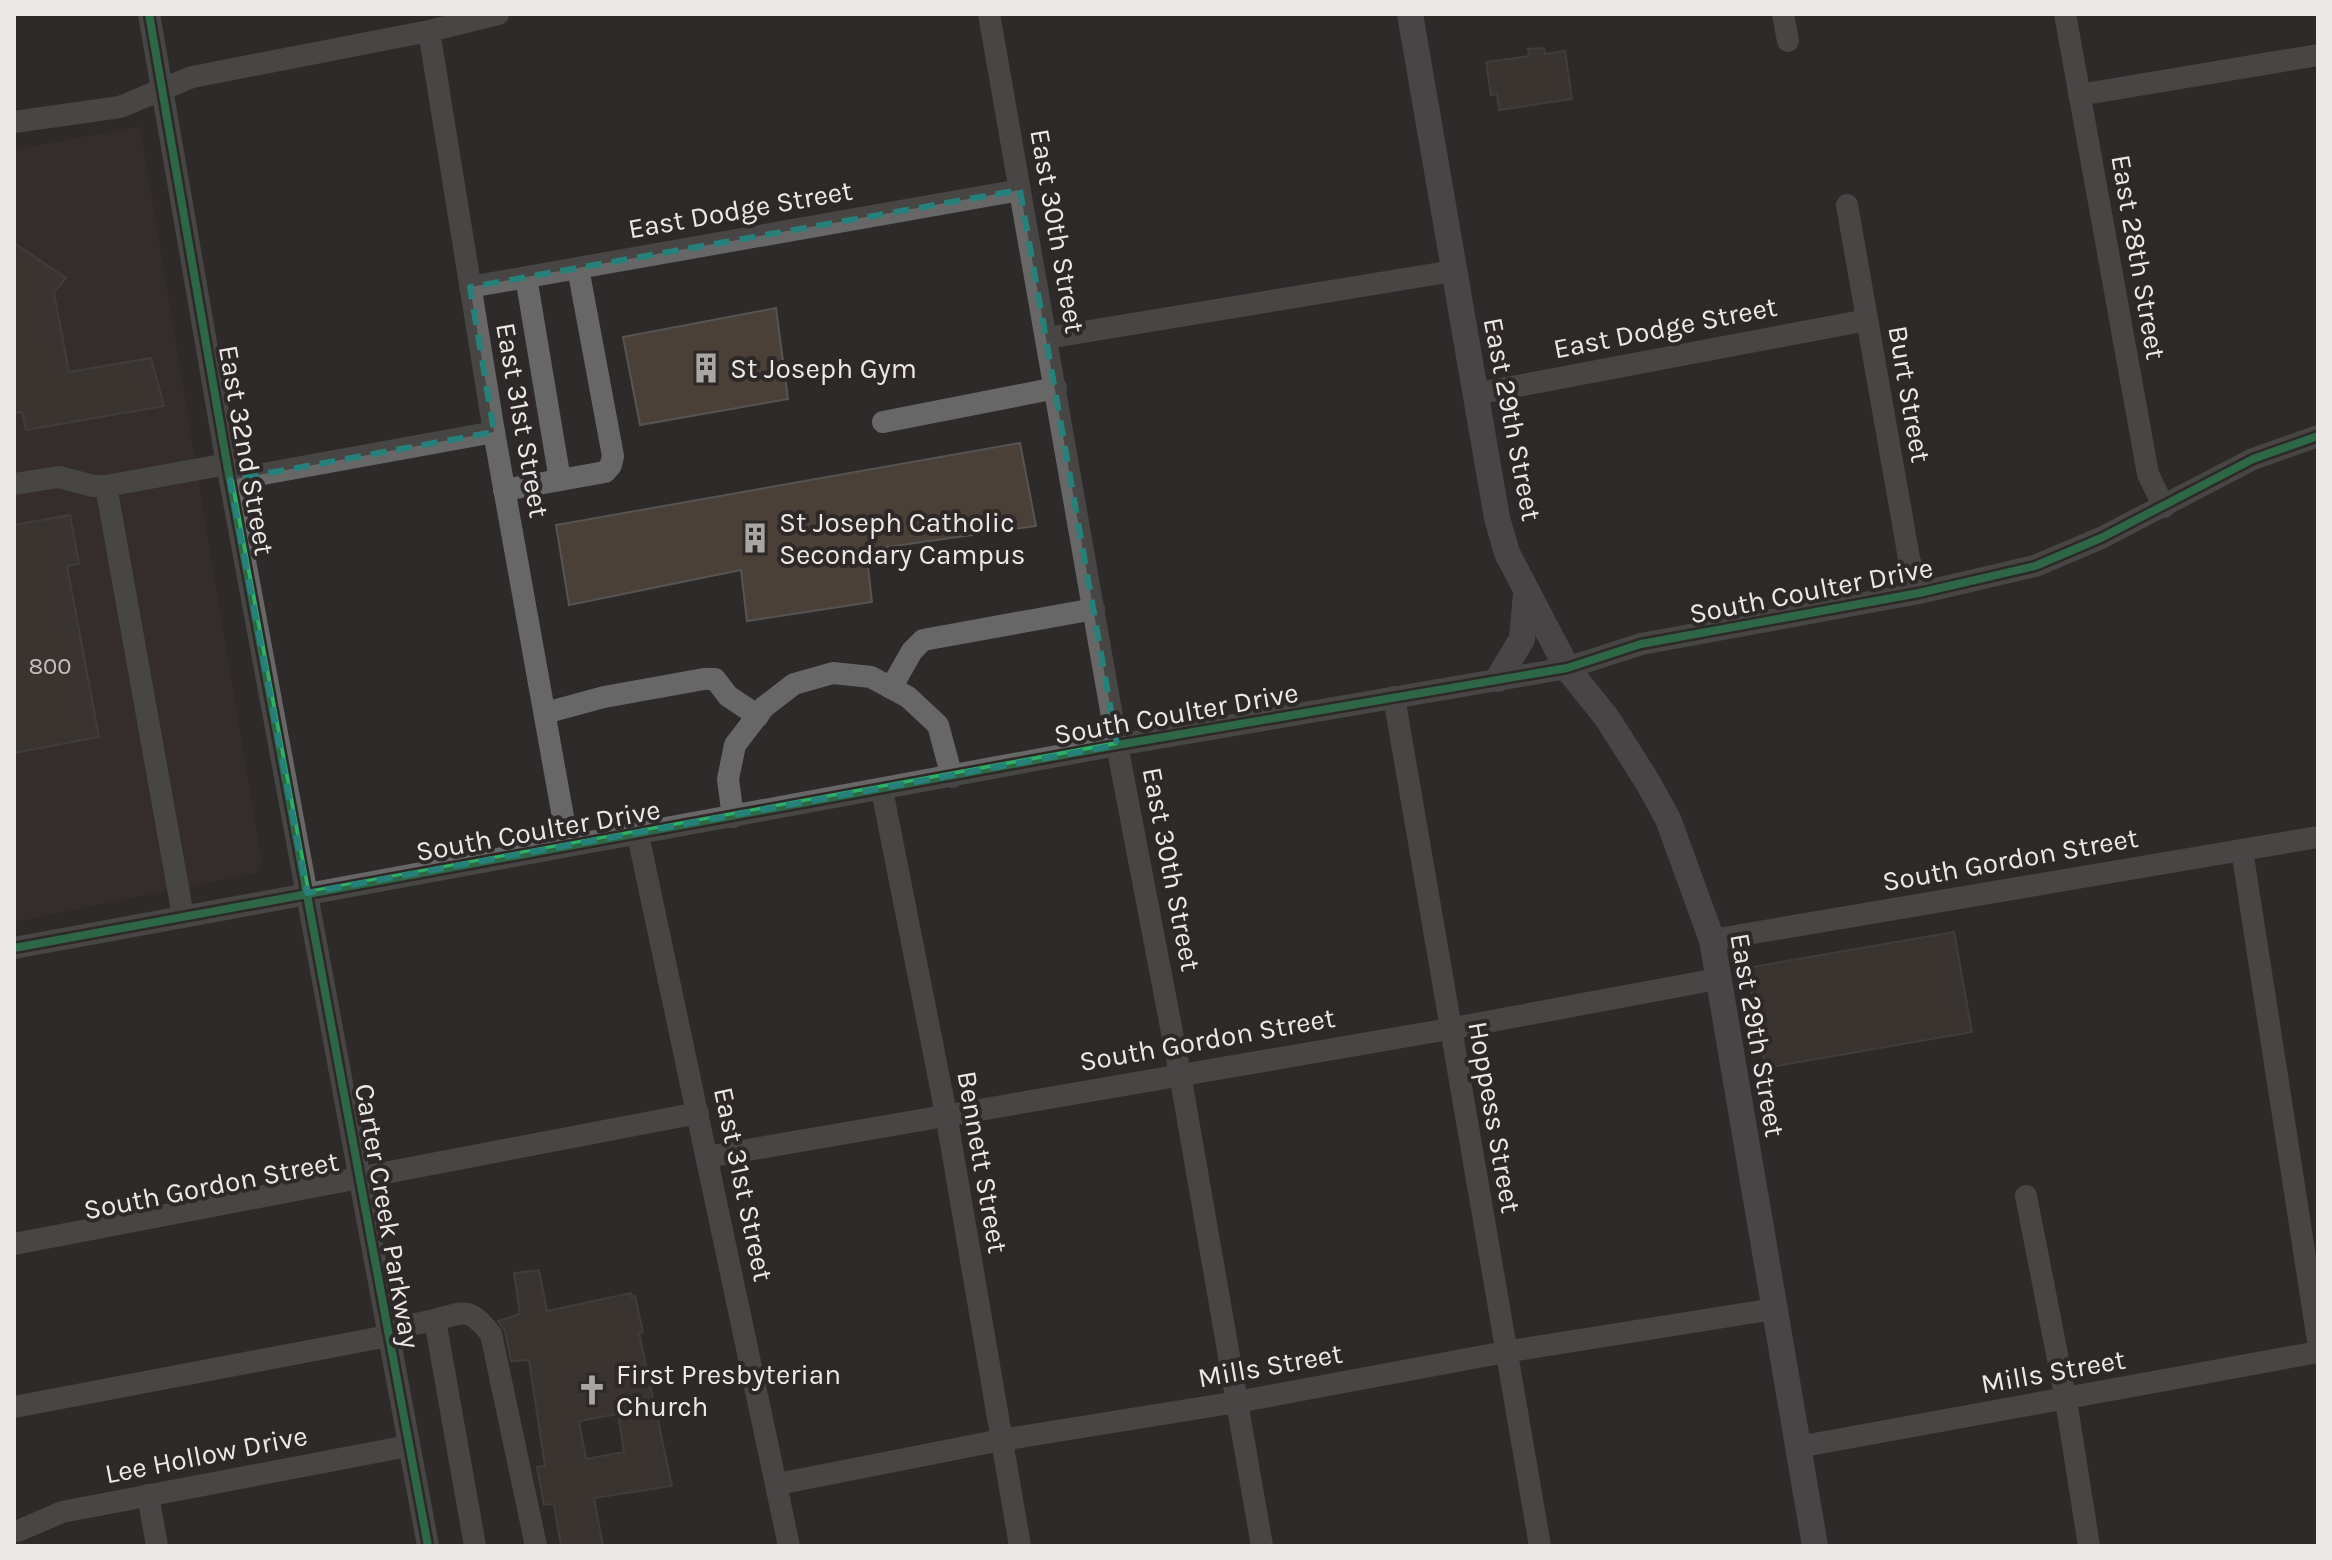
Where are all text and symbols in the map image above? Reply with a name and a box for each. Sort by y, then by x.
street label: East 30th Street [1023,126,1092,336]
street label: East 28th Street [2104,152,2173,362]
street label: East Dodge Street [625,174,855,245]
street label: East Dodge Street [1550,290,1780,365]
street label: East 29th Street [1477,315,1548,524]
street label: East 31st Street [489,320,556,520]
street label: Burt Street [1881,323,1938,465]
street label: East 32nd Street [212,342,281,558]
building icon: St Joseph Gym [689,351,723,385]
place label: St Joseph Gym [730,352,917,385]
place label: St Joseph Catholic Secondary Campus [779,506,1026,571]
building icon: St Joseph Catholic Secondary Campus [738,521,772,555]
street label: South Coulter Drive [1686,551,1936,630]
house number: 800 [28,652,72,680]
street label: South Coulter Drive [1051,676,1301,751]
street label: East 30th Street [1136,764,1207,974]
street label: South Coulter Drive [413,793,663,868]
street label: South Gordon Street [1880,821,2140,898]
street label: East 29th Street [1723,931,1792,1140]
street label: South Gordon Street [1077,1001,1337,1078]
street label: Hoppess Street [1461,1019,1528,1216]
street label: Bennett Street [950,1068,1015,1256]
street label: Carter Creek Parkway [348,1081,427,1351]
street label: East 31st Street [707,1084,780,1284]
street label: South Gordon Street [81,1145,341,1226]
street label: Mills Street [1195,1337,1345,1394]
street label: Mills Street [1978,1343,2128,1400]
place label: First Presbyterian Church [616,1358,841,1423]
church icon: First Presbyterian Church [575,1373,609,1407]
street label: Lee Hollow Drive [102,1419,310,1490]

